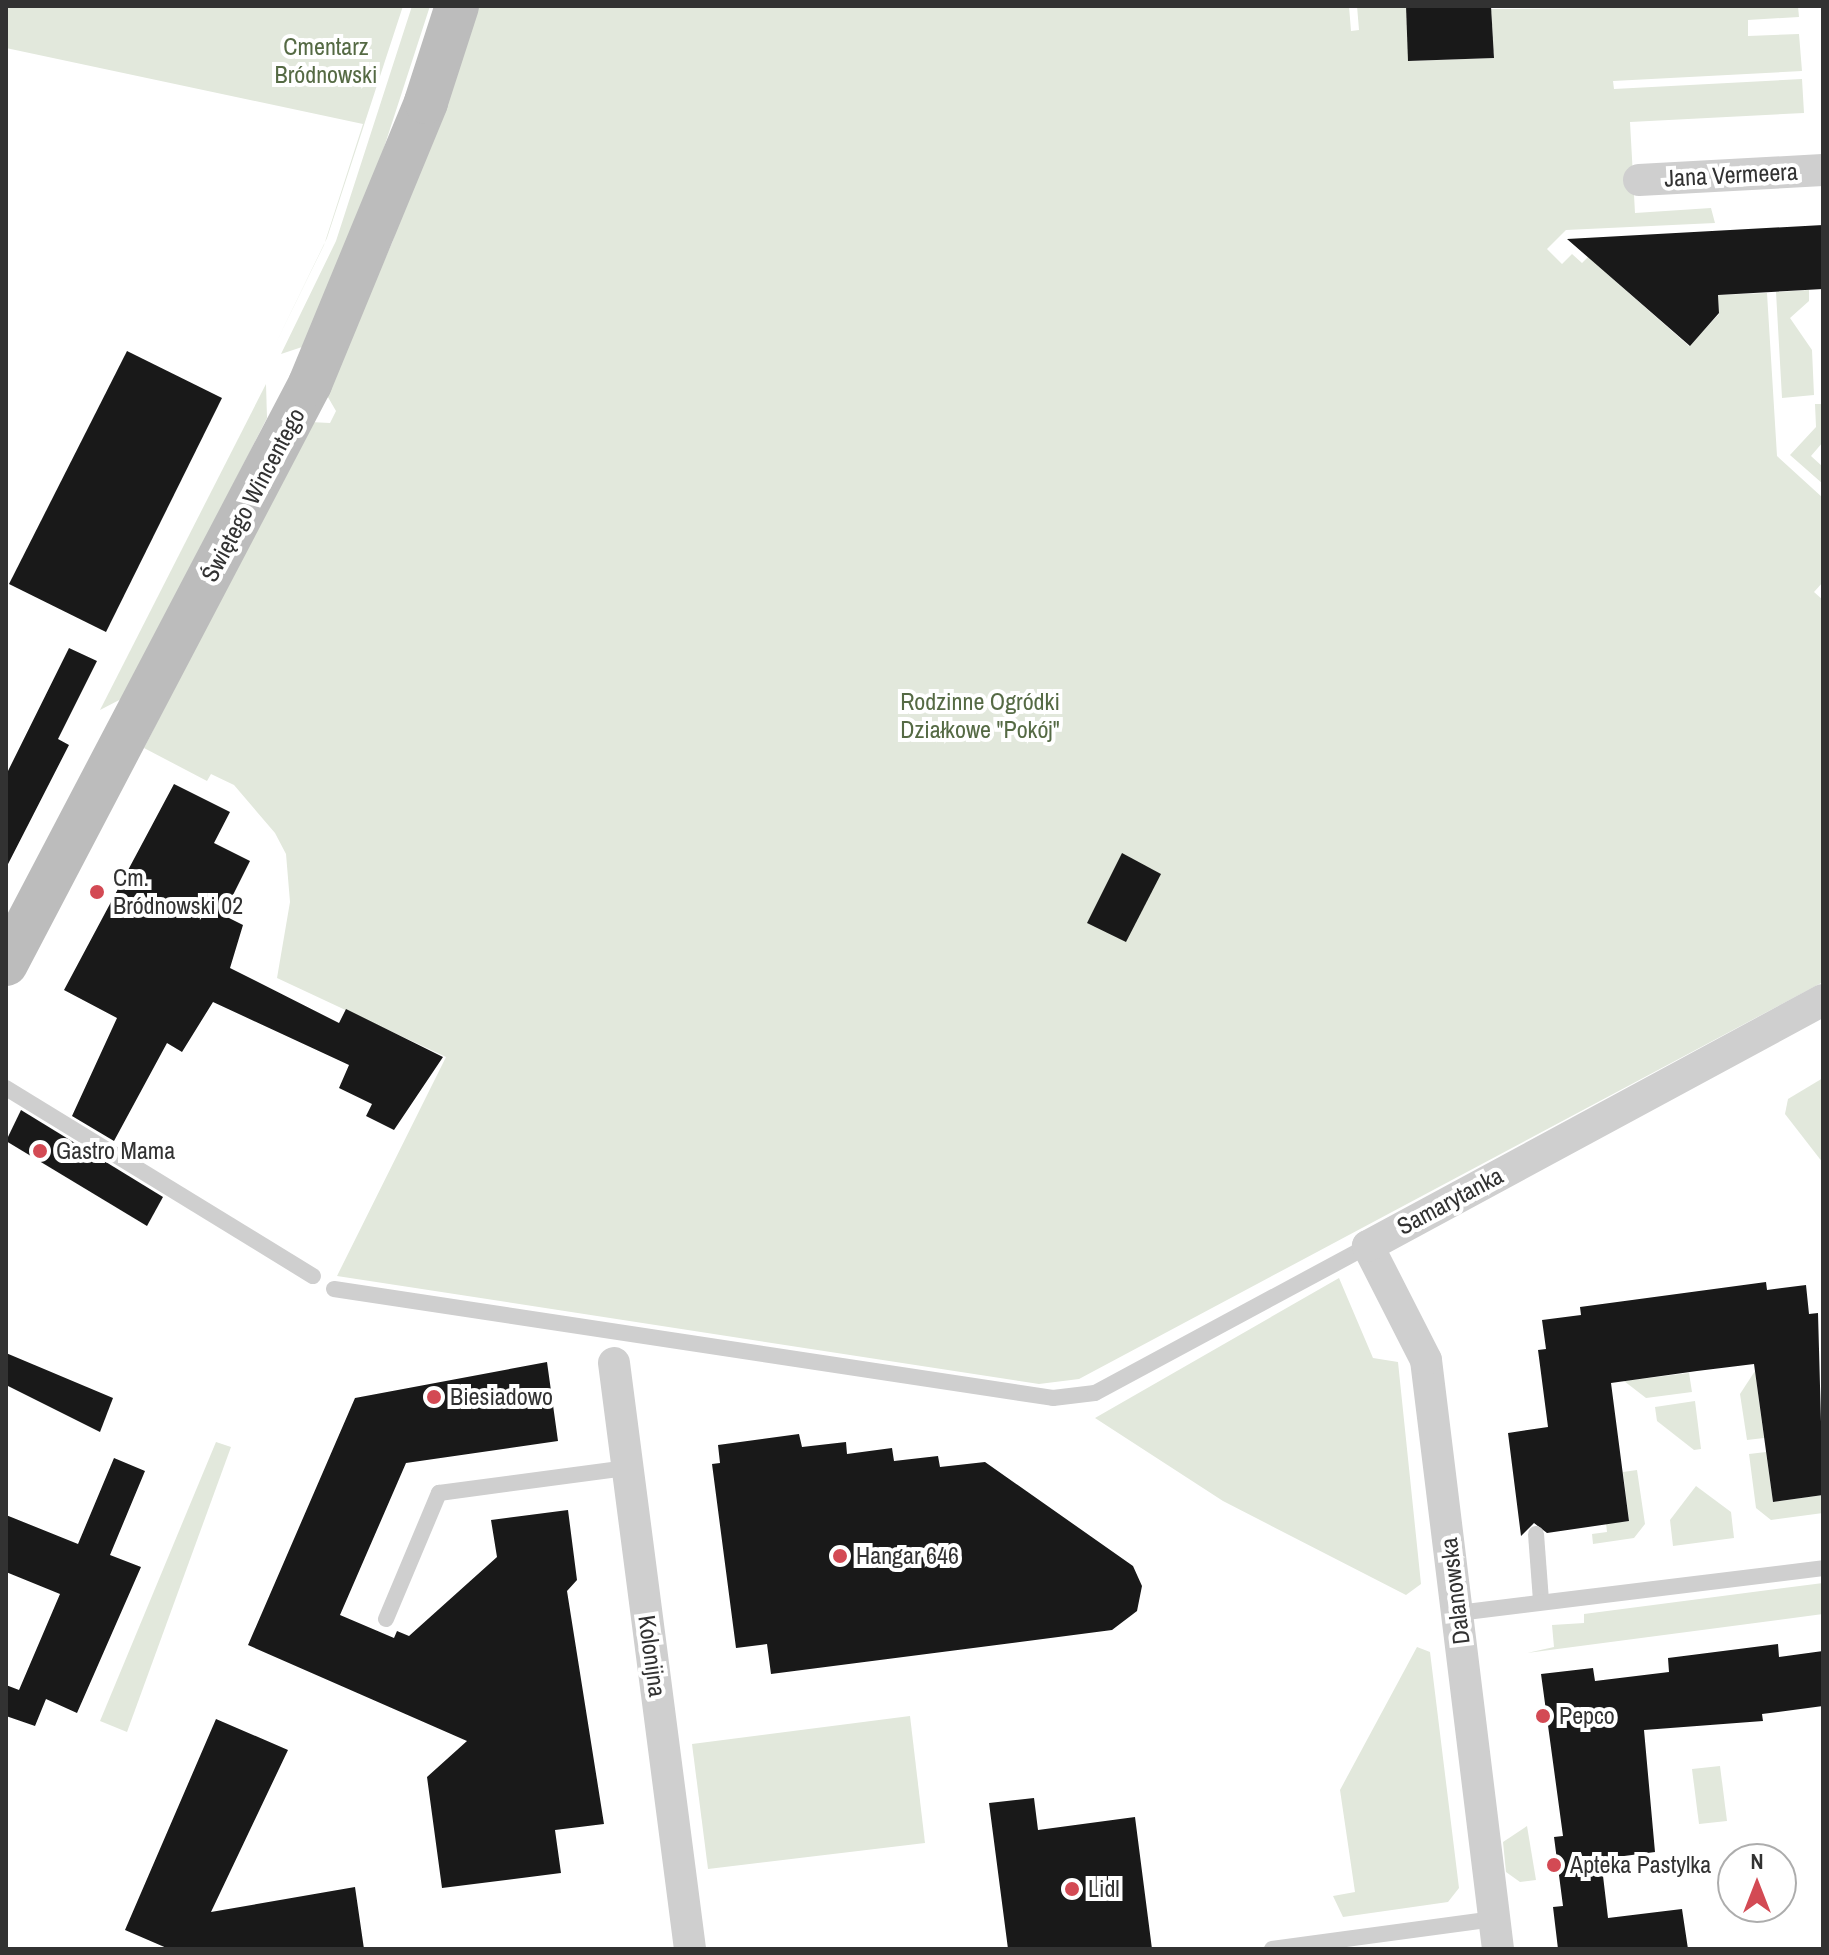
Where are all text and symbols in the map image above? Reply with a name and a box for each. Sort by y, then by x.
park label: Cmentarz Bródnowski [275,33,377,89]
street label: Jana Vermeera [1664,157,1798,193]
street label: Świętego Wincentego [195,403,311,587]
park label: Rodzinne Ogródki Działkowe "Pokój" [900,688,1060,744]
place label: Cm. Bródnowski 02 [113,864,243,920]
marker: Cm. Bródnowski 02 [88,883,106,901]
place label: Gastro Mama [56,1137,175,1165]
marker: Gastro Mama [31,1142,49,1160]
street label: Samarytanka [1392,1161,1508,1241]
place label: Biesiadowo [450,1383,553,1411]
marker: Biesiadowo [425,1388,443,1406]
street label: Dalanowska [1434,1536,1476,1646]
place label: Hangar 646 [856,1542,959,1570]
marker: Hangar 646 [831,1547,849,1565]
street label: Kolonijna [632,1613,672,1699]
place label: Pepco [1559,1702,1615,1730]
marker: Pepco [1534,1707,1552,1725]
north arrow [1717,1843,1797,1923]
text: N [1750,1846,1764,1876]
place label: Apteka Pastylka [1570,1851,1711,1879]
marker: Apteka Pastylka [1545,1856,1563,1874]
place label: Lidl [1088,1875,1120,1903]
marker: Lidl [1063,1880,1081,1898]

